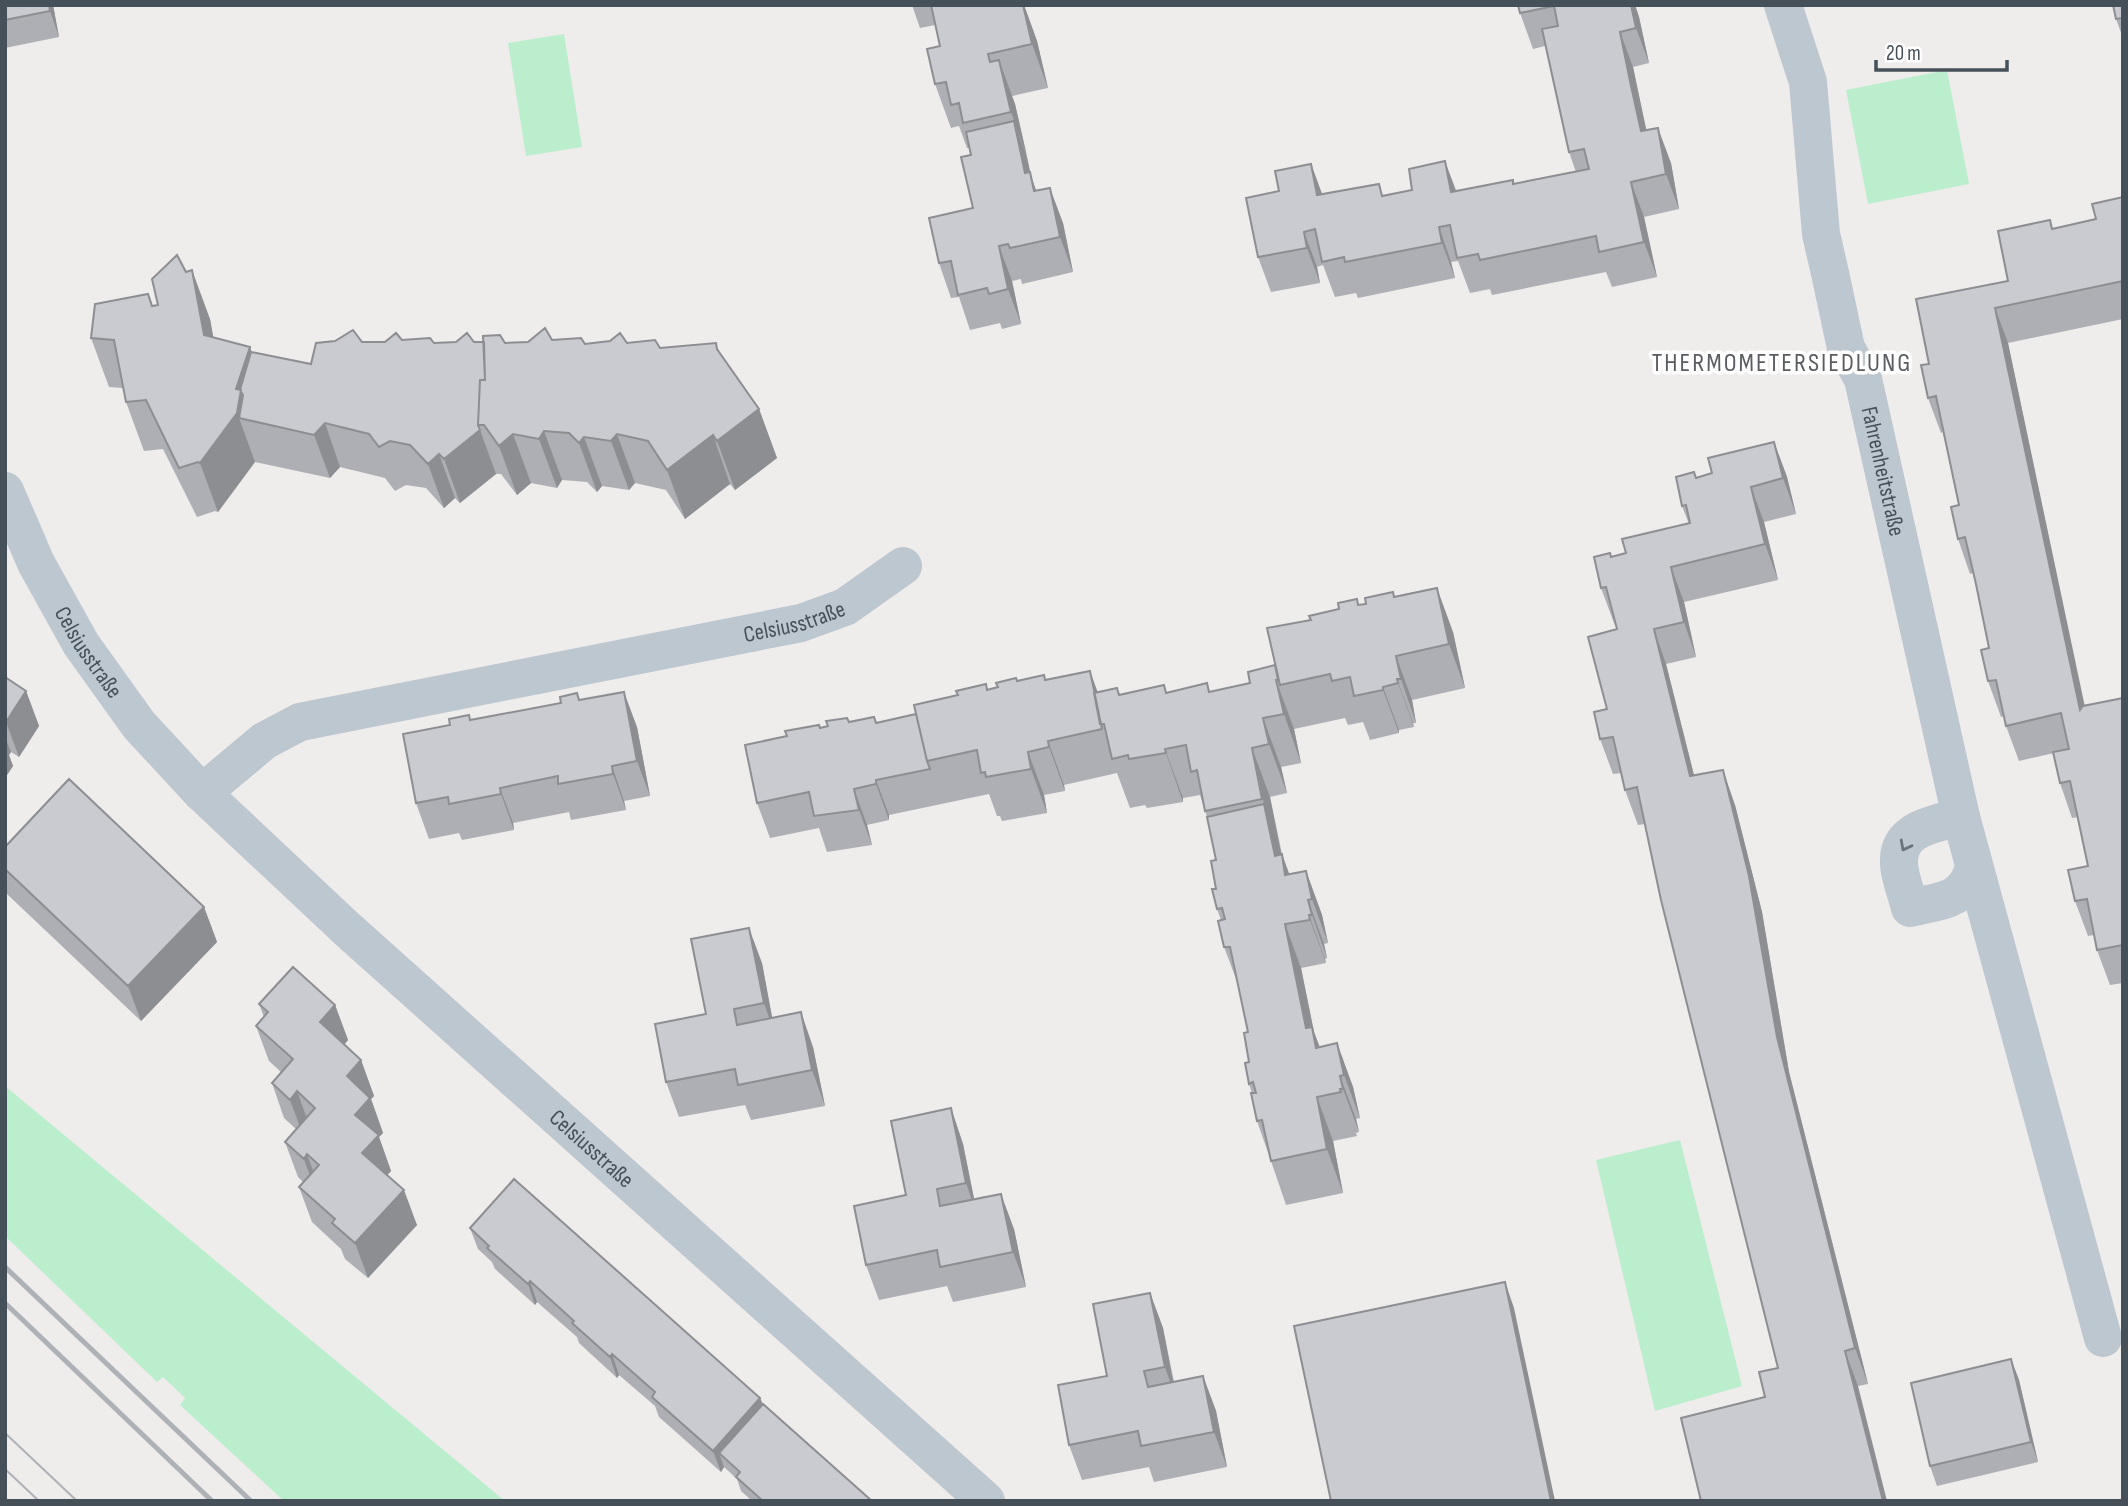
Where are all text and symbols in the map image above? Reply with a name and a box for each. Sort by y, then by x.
scale bar [1876,28,2007,72]
text: 20 m [1886,41,1921,66]
district label: THERMOMETERSIEDLUNG [1652,348,1912,379]
street label: Fahrenheitstraße [1855,404,1911,539]
street label: Celsiusstraße [741,595,849,649]
street label: Celsiusstraße [48,602,128,704]
one-way arrow [1900,838,1914,851]
street label: Celsiusstraße [543,1104,639,1194]

